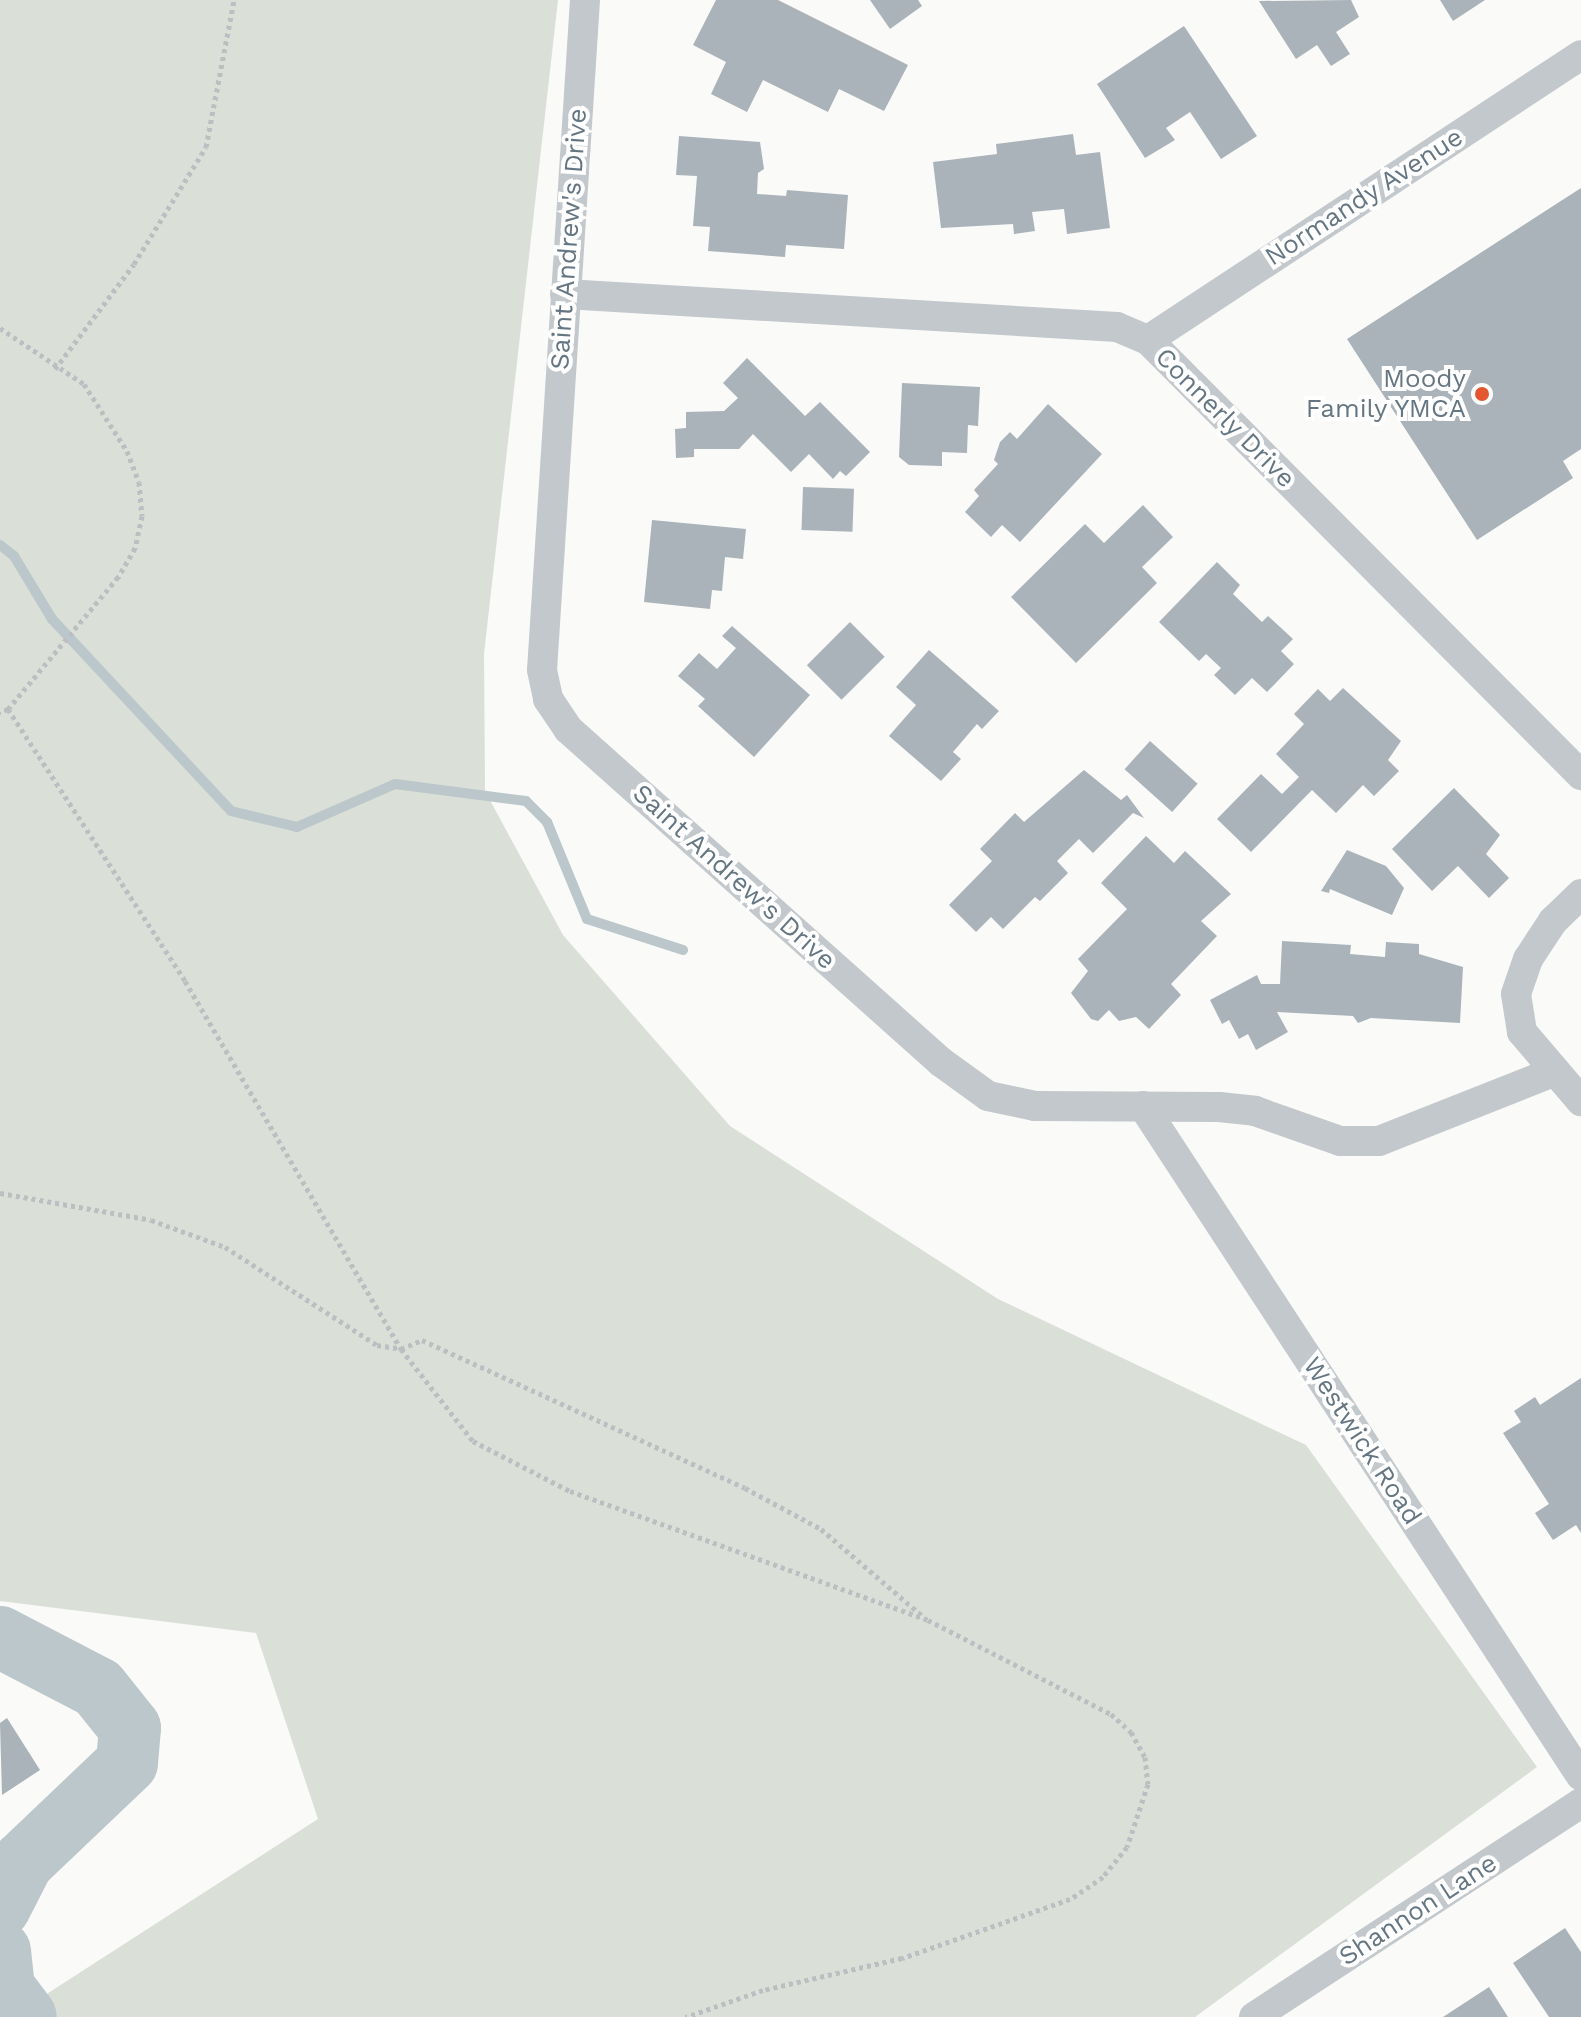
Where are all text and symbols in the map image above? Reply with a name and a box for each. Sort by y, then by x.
street label: Saint Andrew's Drive [544,107,594,371]
street label: Normandy Avenue [1259,121,1469,273]
street label: Connerly Drive [1148,341,1302,495]
place label: Moody Family YMCA [1304,363,1466,424]
marker: Moody Family YMCA [1473,385,1491,403]
street label: Saint Andrew's Drive [626,777,842,977]
street label: Westwick Road [1296,1351,1428,1531]
street label: Shannon Lane [1333,1847,1503,1973]

